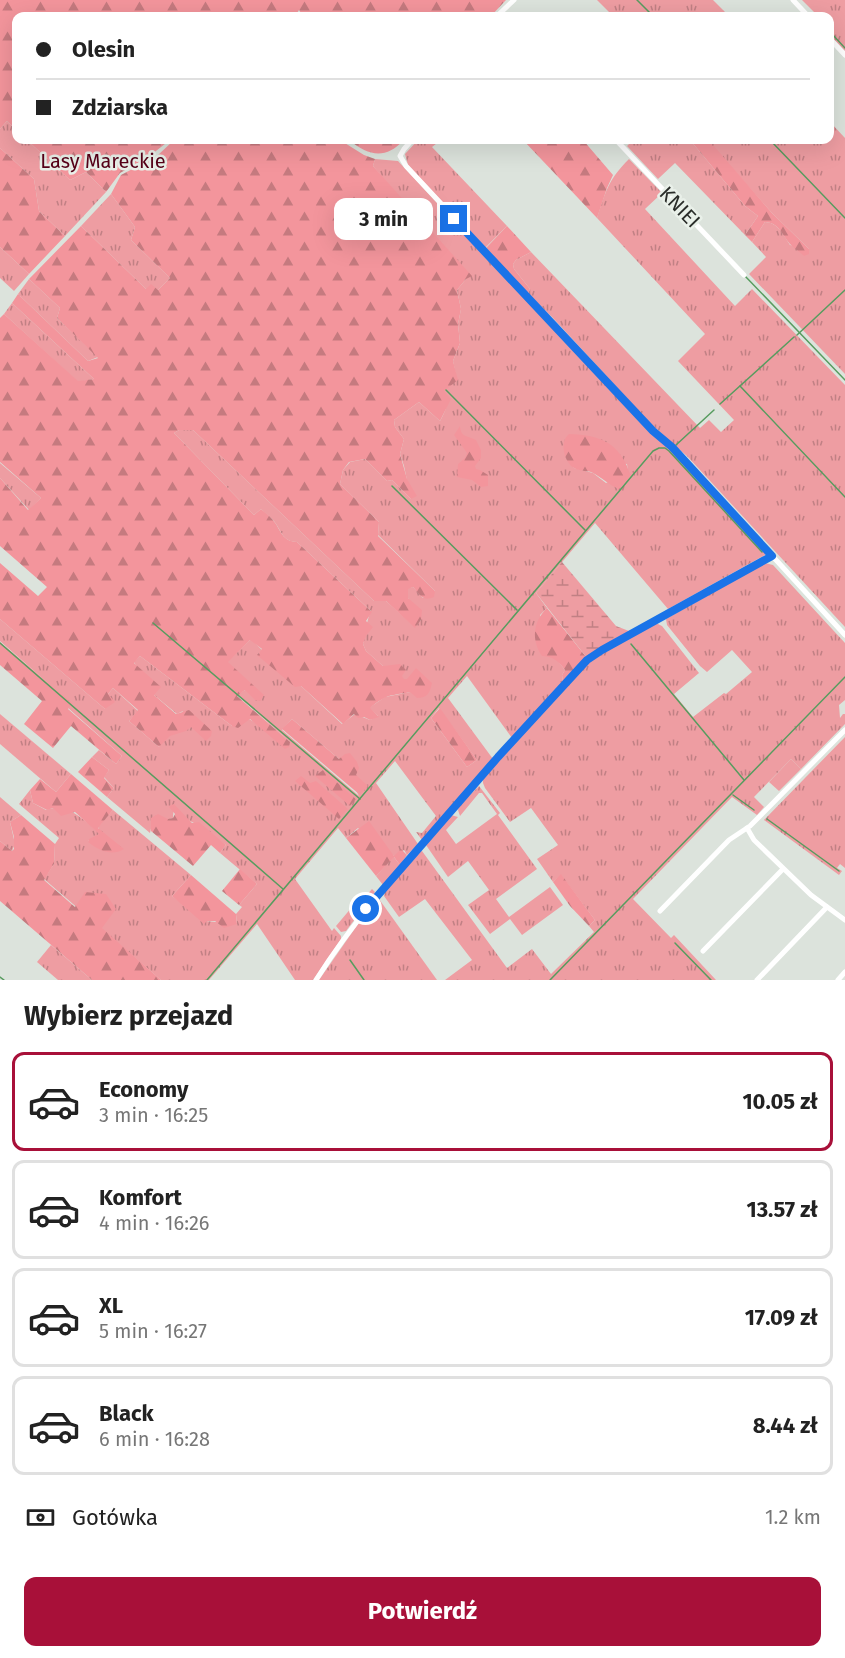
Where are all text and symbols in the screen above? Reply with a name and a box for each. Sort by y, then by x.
text: Olesin [72,36,135,63]
text: Zdziarska [72,94,168,121]
park label: Lasy Mareckie [40,149,166,173]
street label: KNIEI [655,181,705,233]
callout: 3 min [334,198,433,240]
route end [440,205,467,232]
text: 3 min [359,207,408,231]
route start [352,895,379,922]
text: Wybierz przejazd [24,1000,233,1032]
icon: car [27,1075,81,1129]
text: Economy [99,1076,188,1103]
text: 10.05 zł [742,1088,818,1115]
text: 3 min · 16:25 [99,1103,208,1127]
icon: car [27,1183,81,1237]
text: Komfort [99,1184,182,1211]
text: 13.57 zł [746,1196,818,1223]
text: 4 min · 16:26 [99,1211,210,1235]
icon: car [27,1291,81,1345]
text: XL [99,1292,123,1319]
text: 17.09 zł [745,1304,818,1331]
text: 5 min · 16:27 [99,1319,207,1343]
icon: car [27,1399,81,1453]
text: Black [99,1400,154,1427]
text: 8.44 zł [753,1412,818,1439]
text: 6 min · 16:28 [99,1427,210,1451]
icon: cash [24,1501,57,1534]
text: Gotówka [72,1504,158,1531]
text: 1.2 km [765,1505,821,1529]
button: Potwierdź [24,1577,821,1646]

